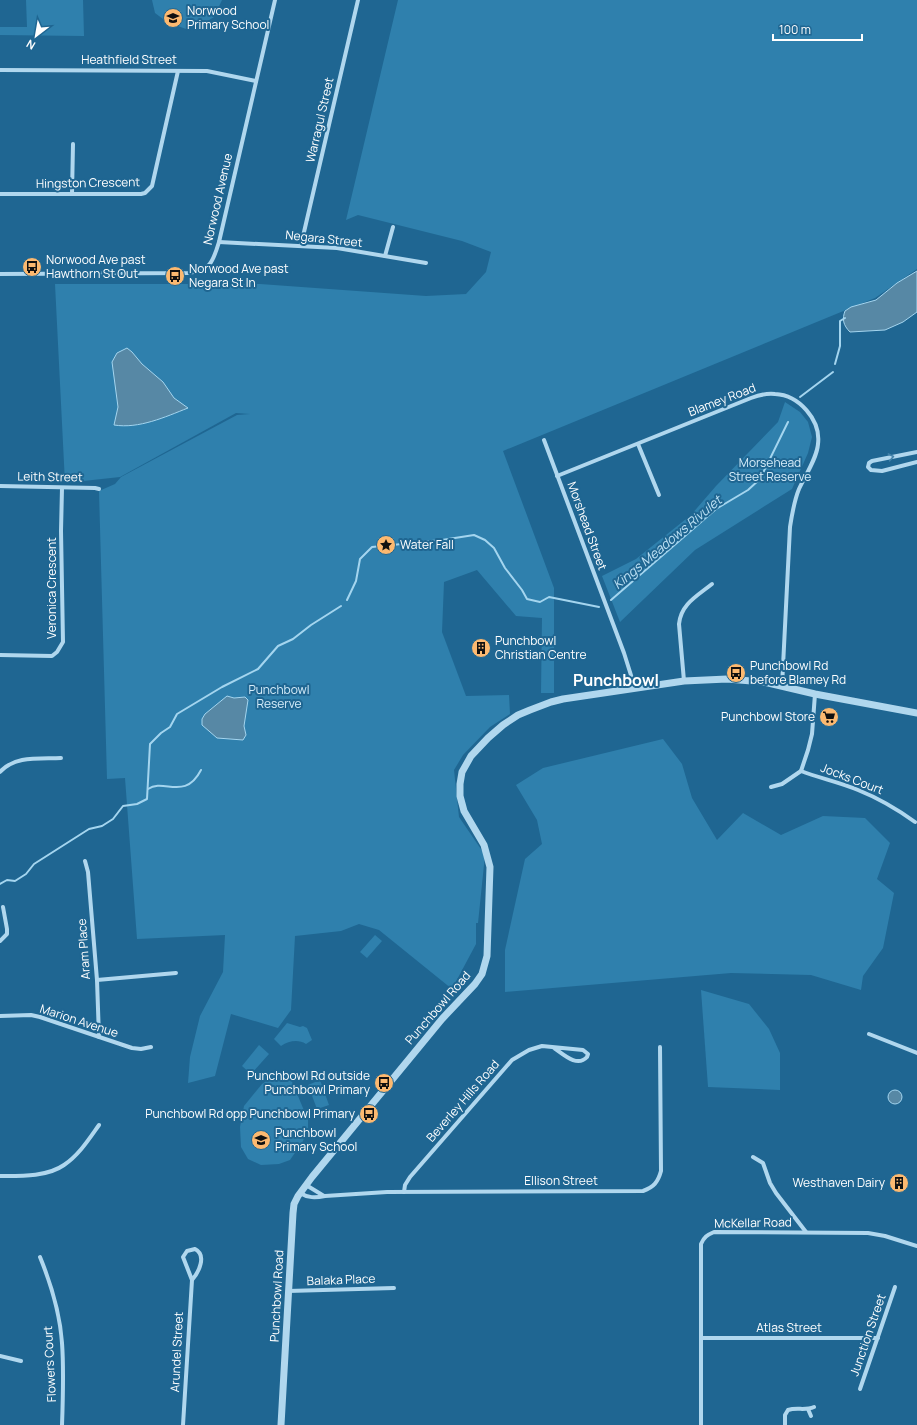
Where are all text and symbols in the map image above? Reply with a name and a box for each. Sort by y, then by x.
place label: Norwood Primary School [187,2,269,33]
school or university icon: Norwood Primary School [162,7,184,29]
north arrow [16,16,56,56]
scale bar [773,16,862,42]
text: 100 m [779,21,811,38]
text: N [23,36,38,53]
street label: Heathfield Street [81,51,177,68]
street label: Warragul Street [301,75,338,164]
street label: Norwood Avenue [199,151,236,246]
street label: Hingston Crescent [36,173,140,192]
street label: Negara Street [285,226,364,251]
place label: Norwood Ave past Hawthorn St Out [46,251,146,282]
bus stop icon: Norwood Ave past Hawthorn St Out [21,256,43,278]
place label: Norwood Ave past Negara St In [189,260,289,291]
bus stop icon: Norwood Ave past Negara St In [164,265,186,287]
street label: Blamey Road [686,379,758,420]
park label: Morsehead Street Reserve [729,454,811,485]
one-way arrow [888,454,894,462]
street label: Leith Street [17,467,83,486]
street label: Morshead Street [564,479,611,573]
water label: Kings Meadows Rivulet [609,490,727,593]
place icon: Water Fall [375,534,397,556]
place label: Water Fall [400,536,454,553]
street label: Veronica Crescent [43,537,60,639]
place label: Punchbowl Christian Centre [495,632,587,663]
building icon: Punchbowl Christian Centre [470,637,492,659]
place label: Punchbowl Rd before Blamey Rd [750,657,846,688]
bus stop icon: Punchbowl Rd before Blamey Rd [725,662,747,684]
district label: Punchbowl [573,669,659,691]
park label: Punchbowl Reserve [248,681,310,712]
supermarket icon: Punchbowl Store [818,706,840,728]
place label: Punchbowl Store [721,708,815,725]
street label: Jocks Court [818,759,886,798]
street label: Aram Place [73,918,94,980]
street label: Punchbowl Road [401,967,474,1048]
street label: Marion Avenue [38,1000,121,1041]
street label: Beverley Hills Road [422,1056,503,1145]
place label: Punchbowl Rd outside Punchbowl Primary [247,1067,371,1098]
bus stop icon: Punchbowl Rd outside Punchbowl Primary [373,1072,395,1094]
bus stop icon: Punchbowl Rd opp Punchbowl Primary [358,1103,380,1125]
place label: Punchbowl Rd opp Punchbowl Primary [145,1105,356,1122]
place label: Punchbowl Primary School [275,1124,357,1155]
school or university icon: Punchbowl Primary School [250,1129,272,1151]
street label: Ellison Street [524,1172,598,1189]
building icon: Westhaven Dairy [888,1172,910,1194]
place label: Westhaven Dairy [792,1174,886,1191]
street label: McKellar Road [714,1213,792,1232]
street label: Punchbowl Road [266,1250,287,1342]
street label: Balaka Place [306,1270,376,1289]
street label: Junction Street [846,1291,890,1378]
street label: Arundel Street [166,1311,187,1393]
street label: Atlas Street [756,1319,822,1336]
street label: Flowers Court [39,1325,60,1403]

